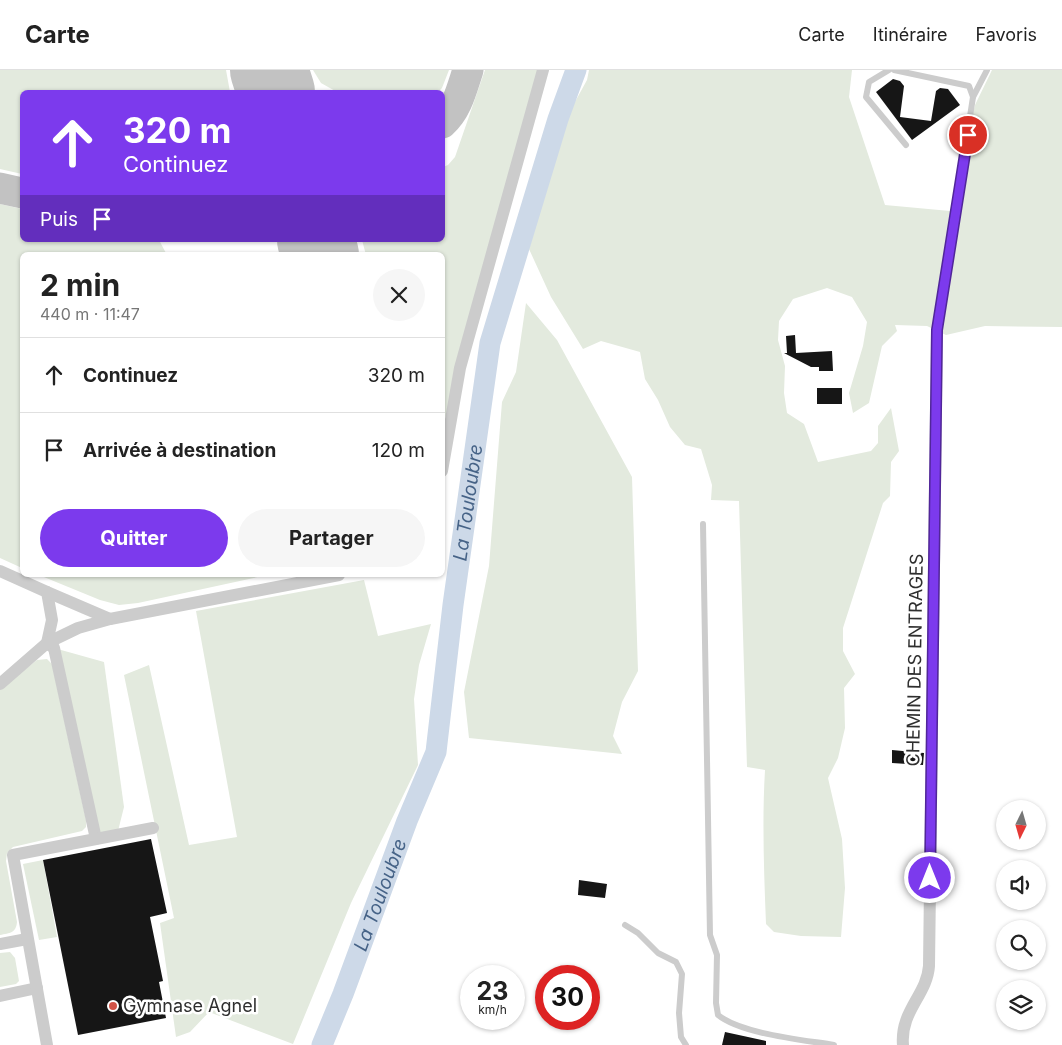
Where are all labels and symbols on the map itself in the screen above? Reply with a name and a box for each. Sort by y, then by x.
pin [947,114,989,156]
water label: La Touloubre [448,443,488,563]
street label: CHEMIN DES ENTRAGES [902,553,927,766]
north arrow [996,800,1046,850]
water label: La Touloubre [349,836,411,954]
position arrow [903,851,955,903]
speed limit sign: 30 [535,965,600,1030]
place label: Gymnase Agnel [123,995,257,1016]
marker: Gymnase Agnel [107,1000,119,1012]

